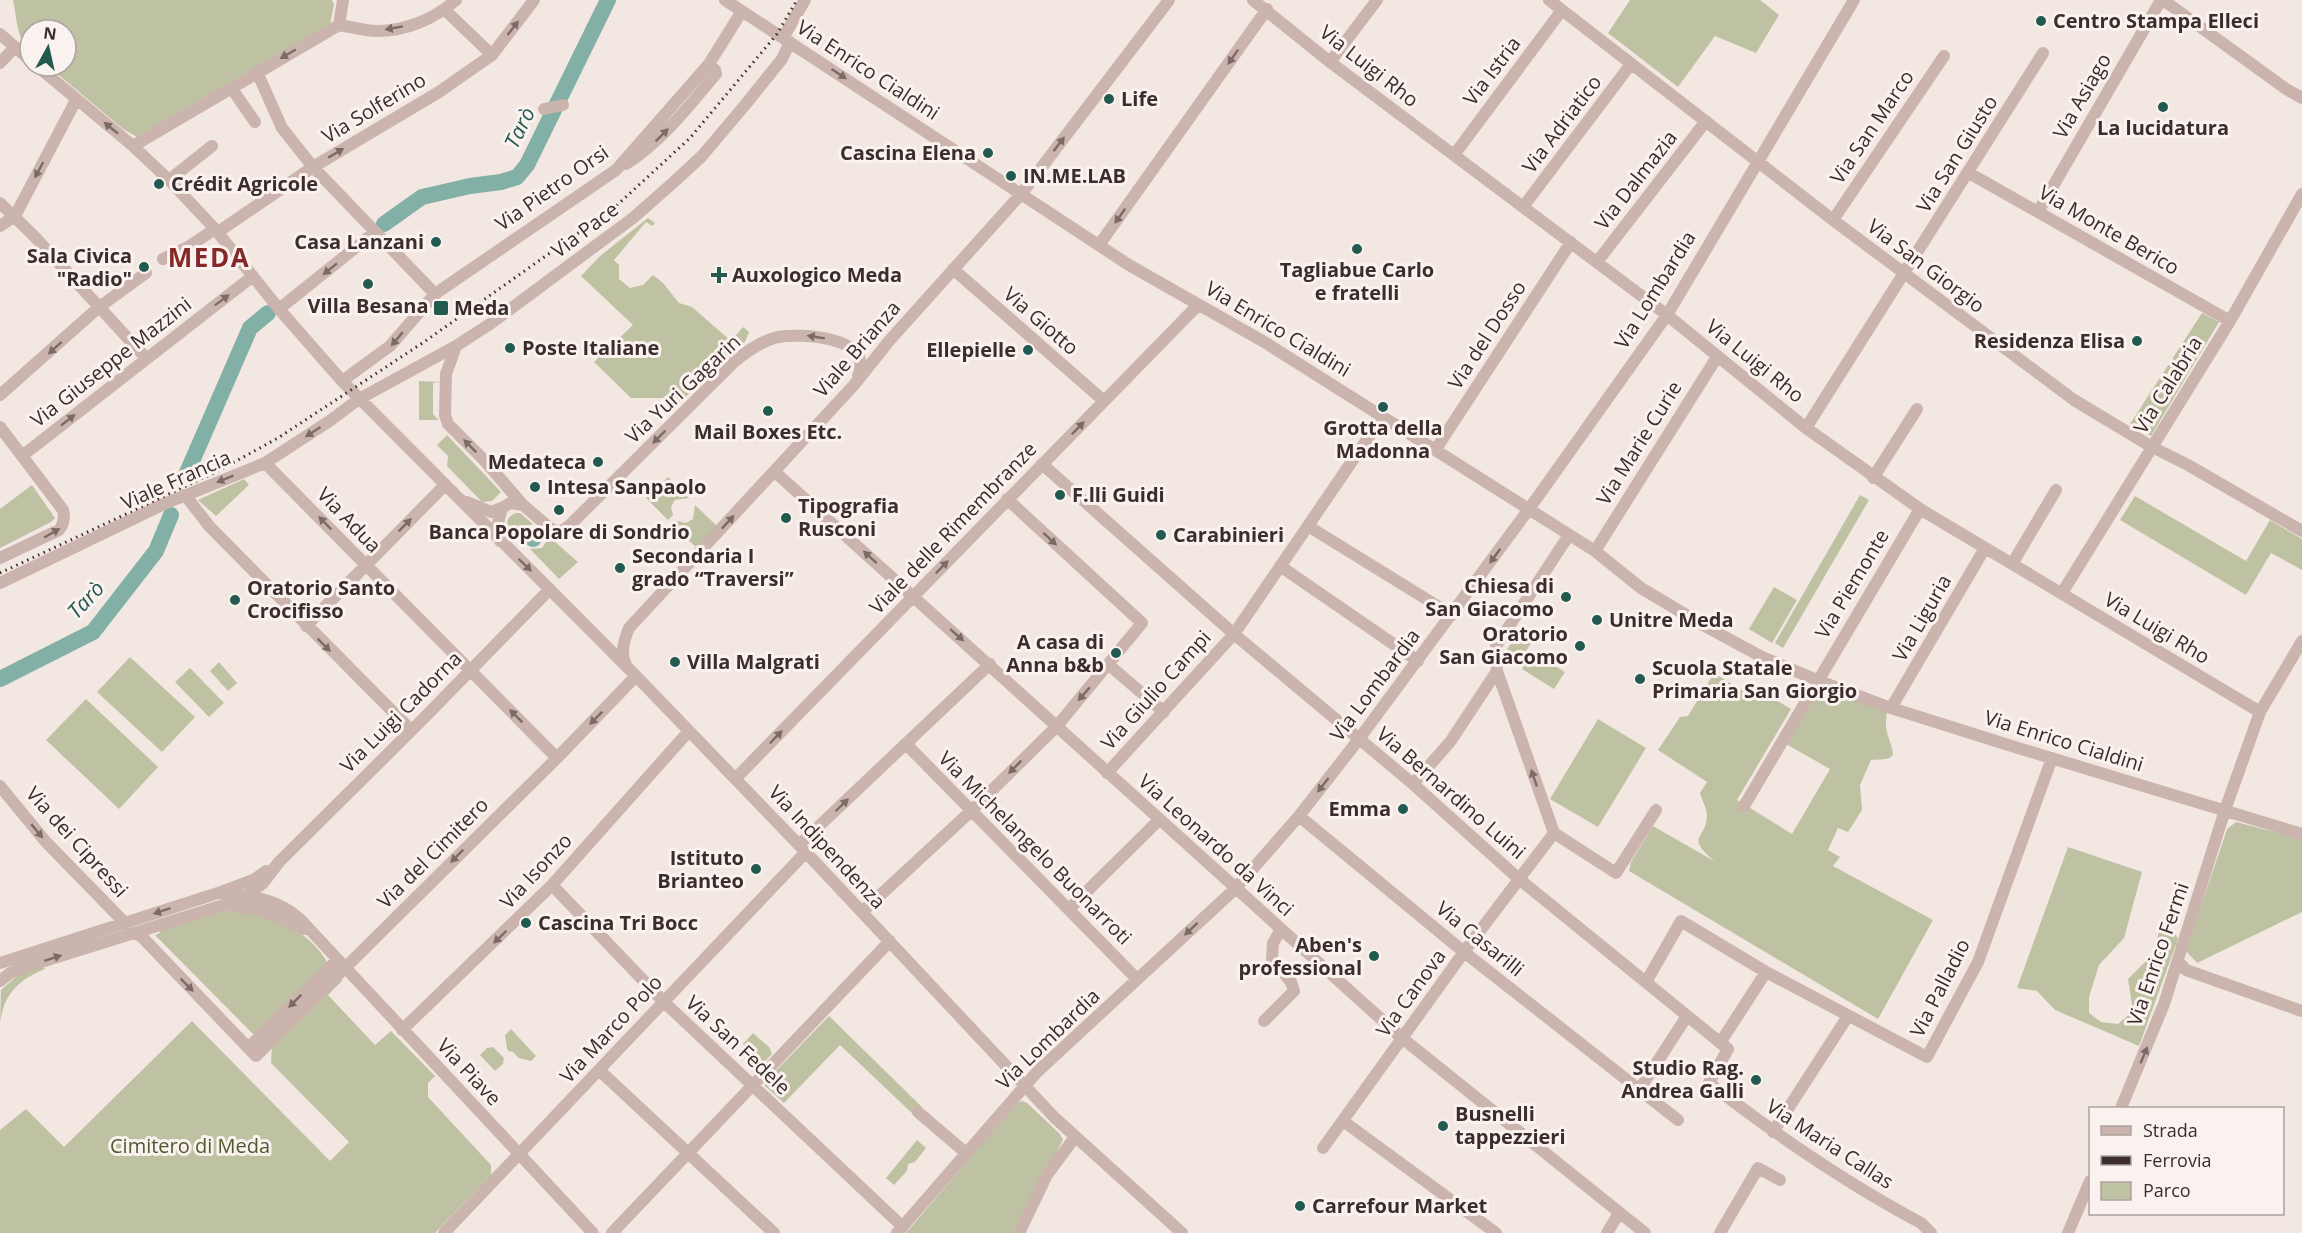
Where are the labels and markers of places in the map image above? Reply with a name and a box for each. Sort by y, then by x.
place label: Centro Stampa Elleci [2053,7,2259,34]
marker: Centro Stampa Elleci [2034,14,2048,28]
place label: Life [1121,85,1158,112]
marker: Life [1102,92,1116,106]
marker: La lucidatura [2156,100,2170,114]
place label: La lucidatura [2097,114,2229,141]
place label: Cascina Elena [840,139,976,166]
marker: Cascina Elena [981,146,995,160]
place label: IN.ME.LAB [1023,162,1126,189]
marker: IN.ME.LAB [1004,169,1018,183]
place label: Crédit Agricole [171,170,318,197]
marker: Crédit Agricole [152,177,166,191]
place label: Casa Lanzani [294,228,424,255]
marker: Casa Lanzani [429,235,443,249]
place label: Sala Civica "Radio" [27,242,132,292]
marker: Tagliabue Carlo e fratelli [1350,242,1364,256]
place label: Tagliabue Carlo e fratelli [1280,256,1434,306]
marker: Sala Civica "Radio" [137,260,151,274]
place label: Auxologico Meda [732,261,902,288]
marker: Auxologico Meda [710,266,728,284]
marker: Villa Besana [361,277,375,291]
place label: Villa Besana [307,292,429,319]
place label: Meda [454,294,509,321]
marker: Meda [432,299,450,317]
place label: Residenza Elisa [1974,327,2125,354]
place label: Poste Italiane [522,334,659,361]
marker: Residenza Elisa [2130,334,2144,348]
place label: Ellepielle [926,336,1016,363]
marker: Poste Italiane [503,341,517,355]
marker: Ellepielle [1021,343,1035,357]
marker: Grotta della Madonna [1376,400,1390,414]
marker: Mail Boxes Etc. [761,404,775,418]
place label: Grotta della Madonna [1323,414,1443,464]
place label: Mail Boxes Etc. [694,418,842,445]
place label: Medateca [488,448,586,475]
marker: Medateca [591,455,605,469]
place label: Intesa Sanpaolo [547,473,706,500]
marker: Intesa Sanpaolo [528,480,542,494]
place label: F.lli Guidi [1072,481,1165,508]
marker: F.lli Guidi [1053,488,1067,502]
place label: Tipografia Rusconi [798,492,899,542]
marker: Banca Popolare di Sondrio [552,503,566,517]
marker: Tipografia Rusconi [779,511,793,525]
place label: Banca Popolare di Sondrio [428,518,690,545]
place label: Carabinieri [1173,521,1284,548]
marker: Carabinieri [1154,528,1168,542]
place label: Secondaria I grado “Traversi” [632,542,794,592]
marker: Secondaria I grado “Traversi” [613,561,627,575]
place label: Chiesa di San Giacomo [1425,572,1554,622]
place label: Oratorio Santo Crocifisso [247,574,395,624]
marker: Chiesa di San Giacomo [1559,590,1573,604]
marker: Oratorio Santo Crocifisso [228,593,242,607]
place label: Unitre Meda [1609,606,1734,633]
marker: Unitre Meda [1590,613,1604,627]
place label: Oratorio San Giacomo [1439,620,1568,670]
place label: A casa di Anna b&b [1006,628,1104,678]
marker: Oratorio San Giacomo [1573,639,1587,653]
marker: A casa di Anna b&b [1109,646,1123,660]
place label: Villa Malgrati [687,648,820,675]
place label: Scuola Statale Primaria San Giorgio [1652,654,1857,704]
marker: Villa Malgrati [668,655,682,669]
marker: Scuola Statale Primaria San Giorgio [1633,672,1647,686]
place label: Emma [1328,795,1391,822]
marker: Emma [1396,802,1410,816]
place label: Istituto Brianteo [657,844,744,894]
marker: Istituto Brianteo [749,862,763,876]
place label: Cascina Tri Bocc [538,909,698,936]
marker: Cascina Tri Bocc [519,916,533,930]
place label: Aben's professional [1239,931,1362,981]
marker: Aben's professional [1367,949,1381,963]
place label: Studio Rag. Andrea Galli [1621,1054,1744,1104]
marker: Studio Rag. Andrea Galli [1749,1073,1763,1087]
place label: Busnelli tappezzieri [1455,1100,1566,1150]
marker: Busnelli tappezzieri [1436,1119,1450,1133]
place label: Carrefour Market [1312,1192,1488,1219]
marker: Carrefour Market [1293,1199,1307,1213]

